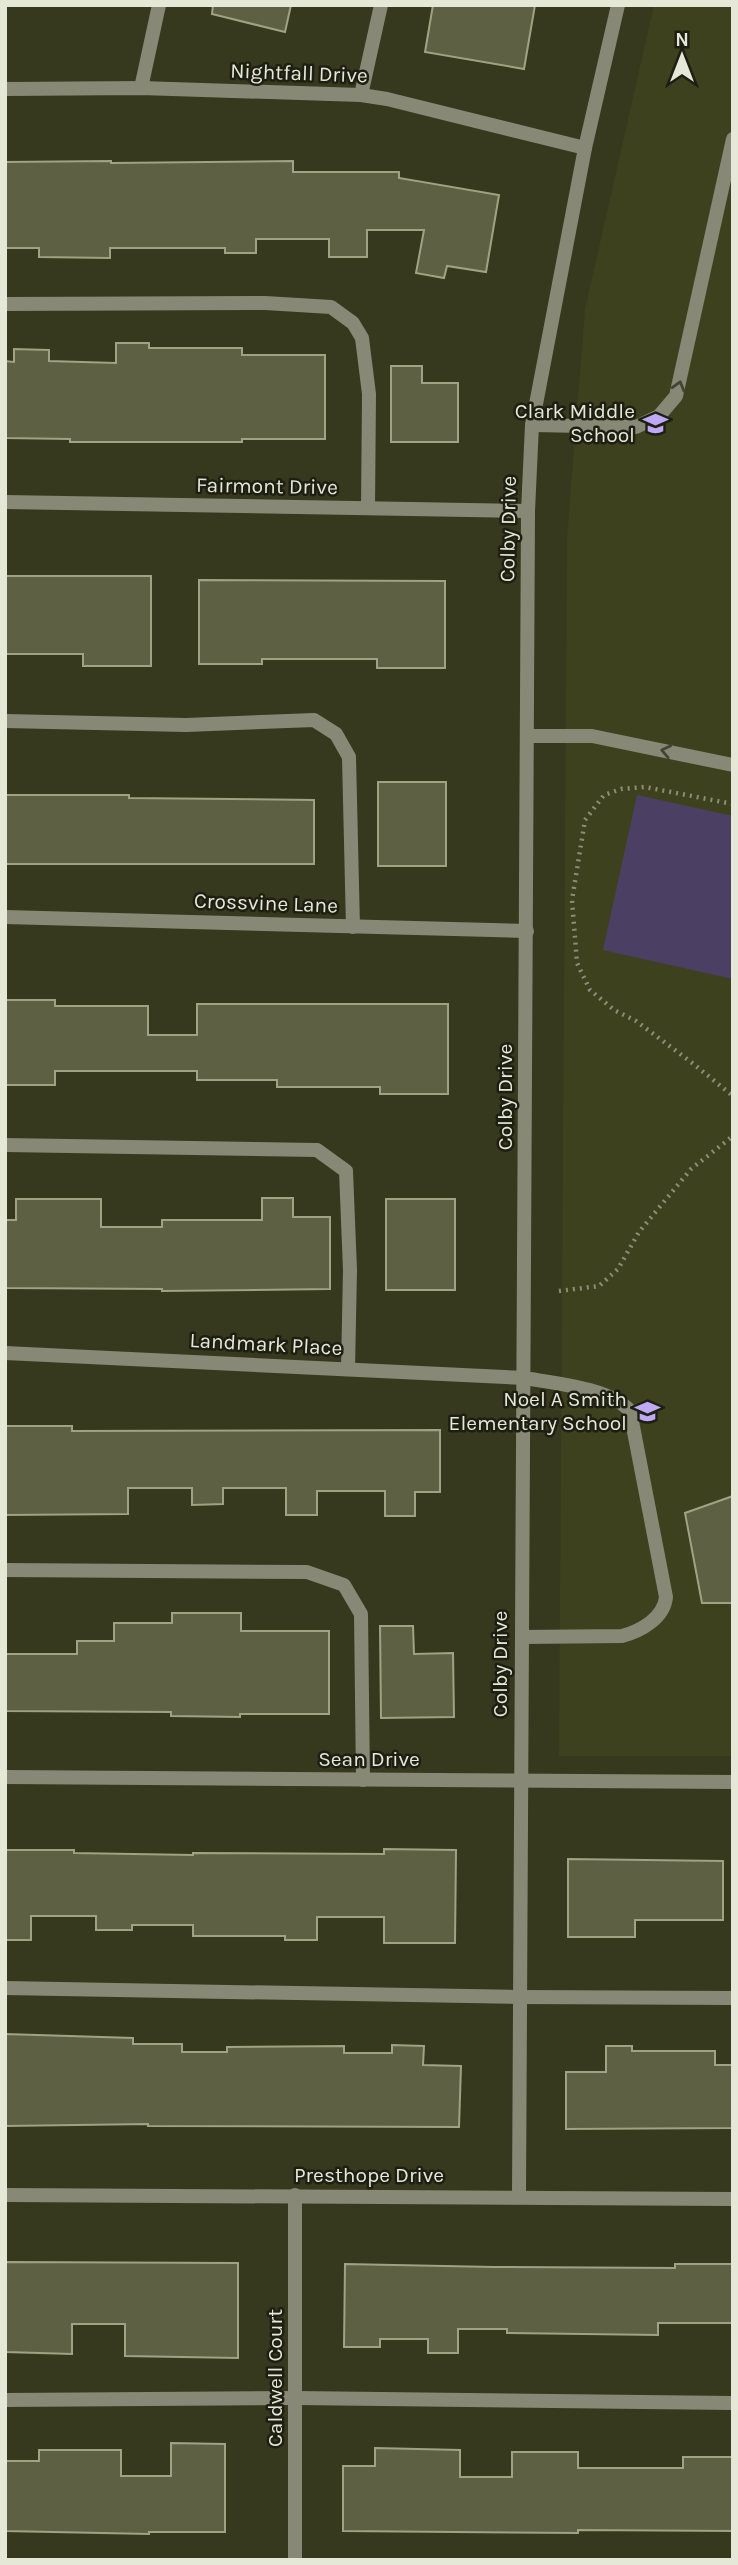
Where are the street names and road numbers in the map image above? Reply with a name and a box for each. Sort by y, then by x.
street label: Nightfall Drive [230,59,368,87]
street label: Fairmont Drive [196,473,338,499]
street label: Colby Drive [495,476,521,582]
street label: Crossvine Lane [194,888,338,918]
street label: Colby Drive [493,1044,517,1150]
street label: Landmark Place [189,1328,343,1360]
street label: Colby Drive [488,1611,512,1717]
street label: Sean Drive [318,1747,420,1771]
street label: Presthope Drive [294,2163,444,2187]
street label: Caldwell Court [263,2309,287,2447]

